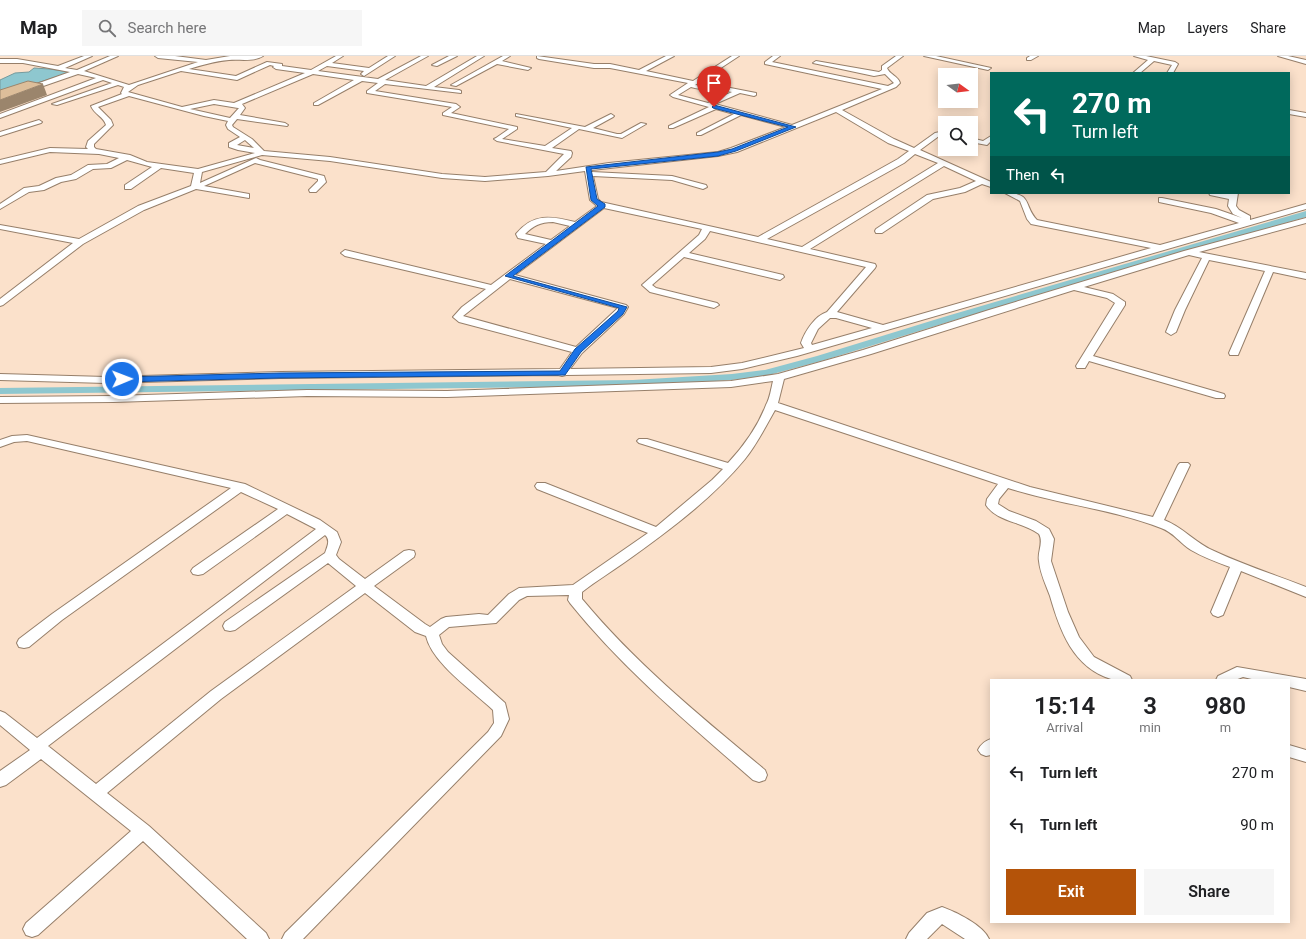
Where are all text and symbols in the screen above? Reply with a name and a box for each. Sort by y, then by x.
search box [82,10,362,46]
text: Map [20,16,58,39]
icon: search [96,17,118,39]
text: Search here [128,19,206,37]
text: Map [1138,20,1165,36]
text: Layers [1187,20,1228,36]
text: Share [1250,20,1286,36]
pin [697,66,731,107]
north arrow [938,68,978,108]
map controls [938,68,978,156]
icon: arrive [703,72,725,94]
text: 270 m [1072,87,1151,120]
icon: left [1006,88,1058,140]
button: search [938,116,978,156]
text: Turn left [1072,121,1138,142]
icon: left [1047,164,1069,186]
text: Then [1006,166,1039,184]
position arrow [101,358,143,400]
text: 15:14 [1034,692,1095,720]
text: 3 [1143,692,1157,720]
text: 980 [1205,692,1246,720]
text: Arrival [1046,720,1083,735]
text: min [1139,720,1161,735]
text: m [1220,720,1231,735]
icon: left [1006,762,1028,784]
text: Turn left [1040,764,1097,782]
text: 270 m [1232,764,1274,782]
icon: left [1006,814,1028,836]
text: Turn left [1040,816,1097,834]
text: 90 m [1240,816,1274,834]
button: Exit [1006,869,1136,915]
button: Share [1144,869,1274,915]

